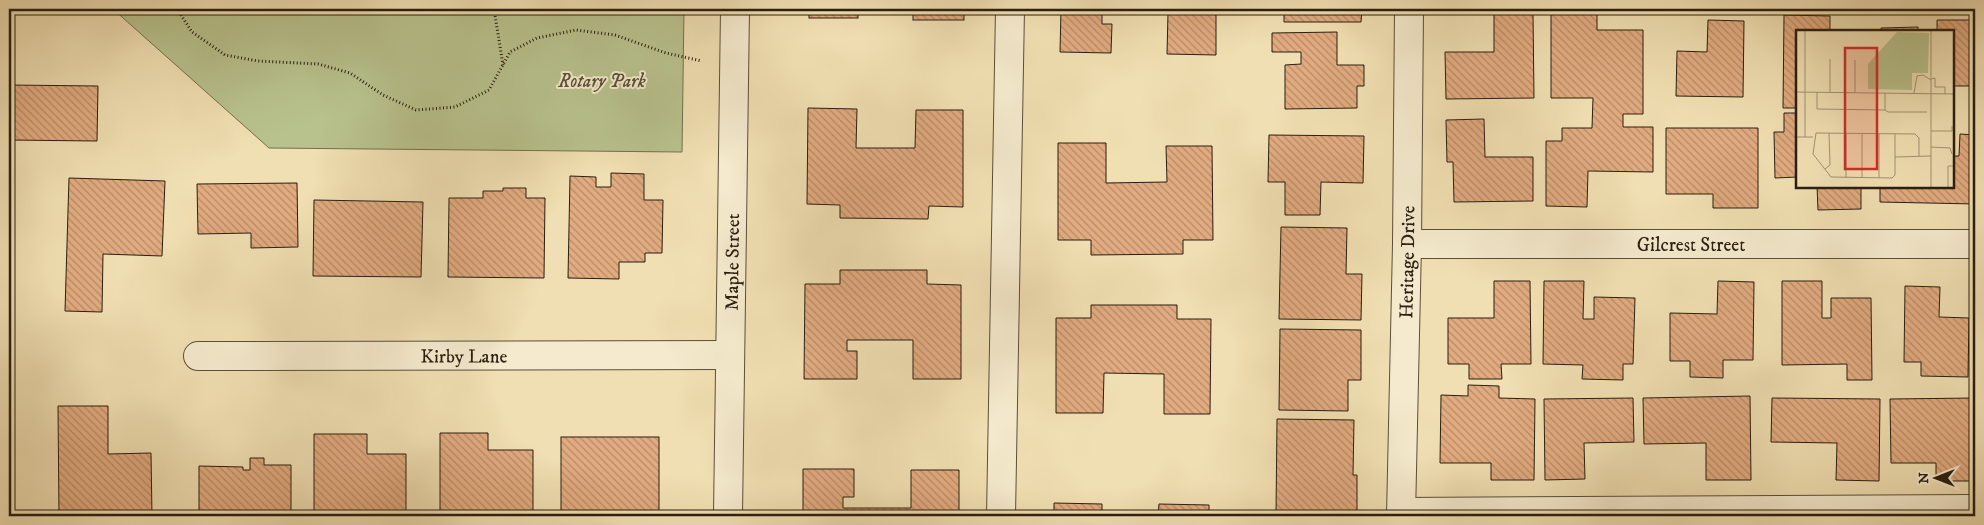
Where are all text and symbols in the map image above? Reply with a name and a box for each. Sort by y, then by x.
inset map [1796,30,1954,188]
park label: Rotary Park [557,70,646,93]
street label: Heritage Drive [1395,205,1420,319]
street label: Maple Street [721,213,745,311]
street label: Gilcrest Street [1637,234,1745,257]
street label: Kirby Lane [421,345,508,369]
north arrow [1912,452,1962,502]
text: N [1915,472,1933,484]

